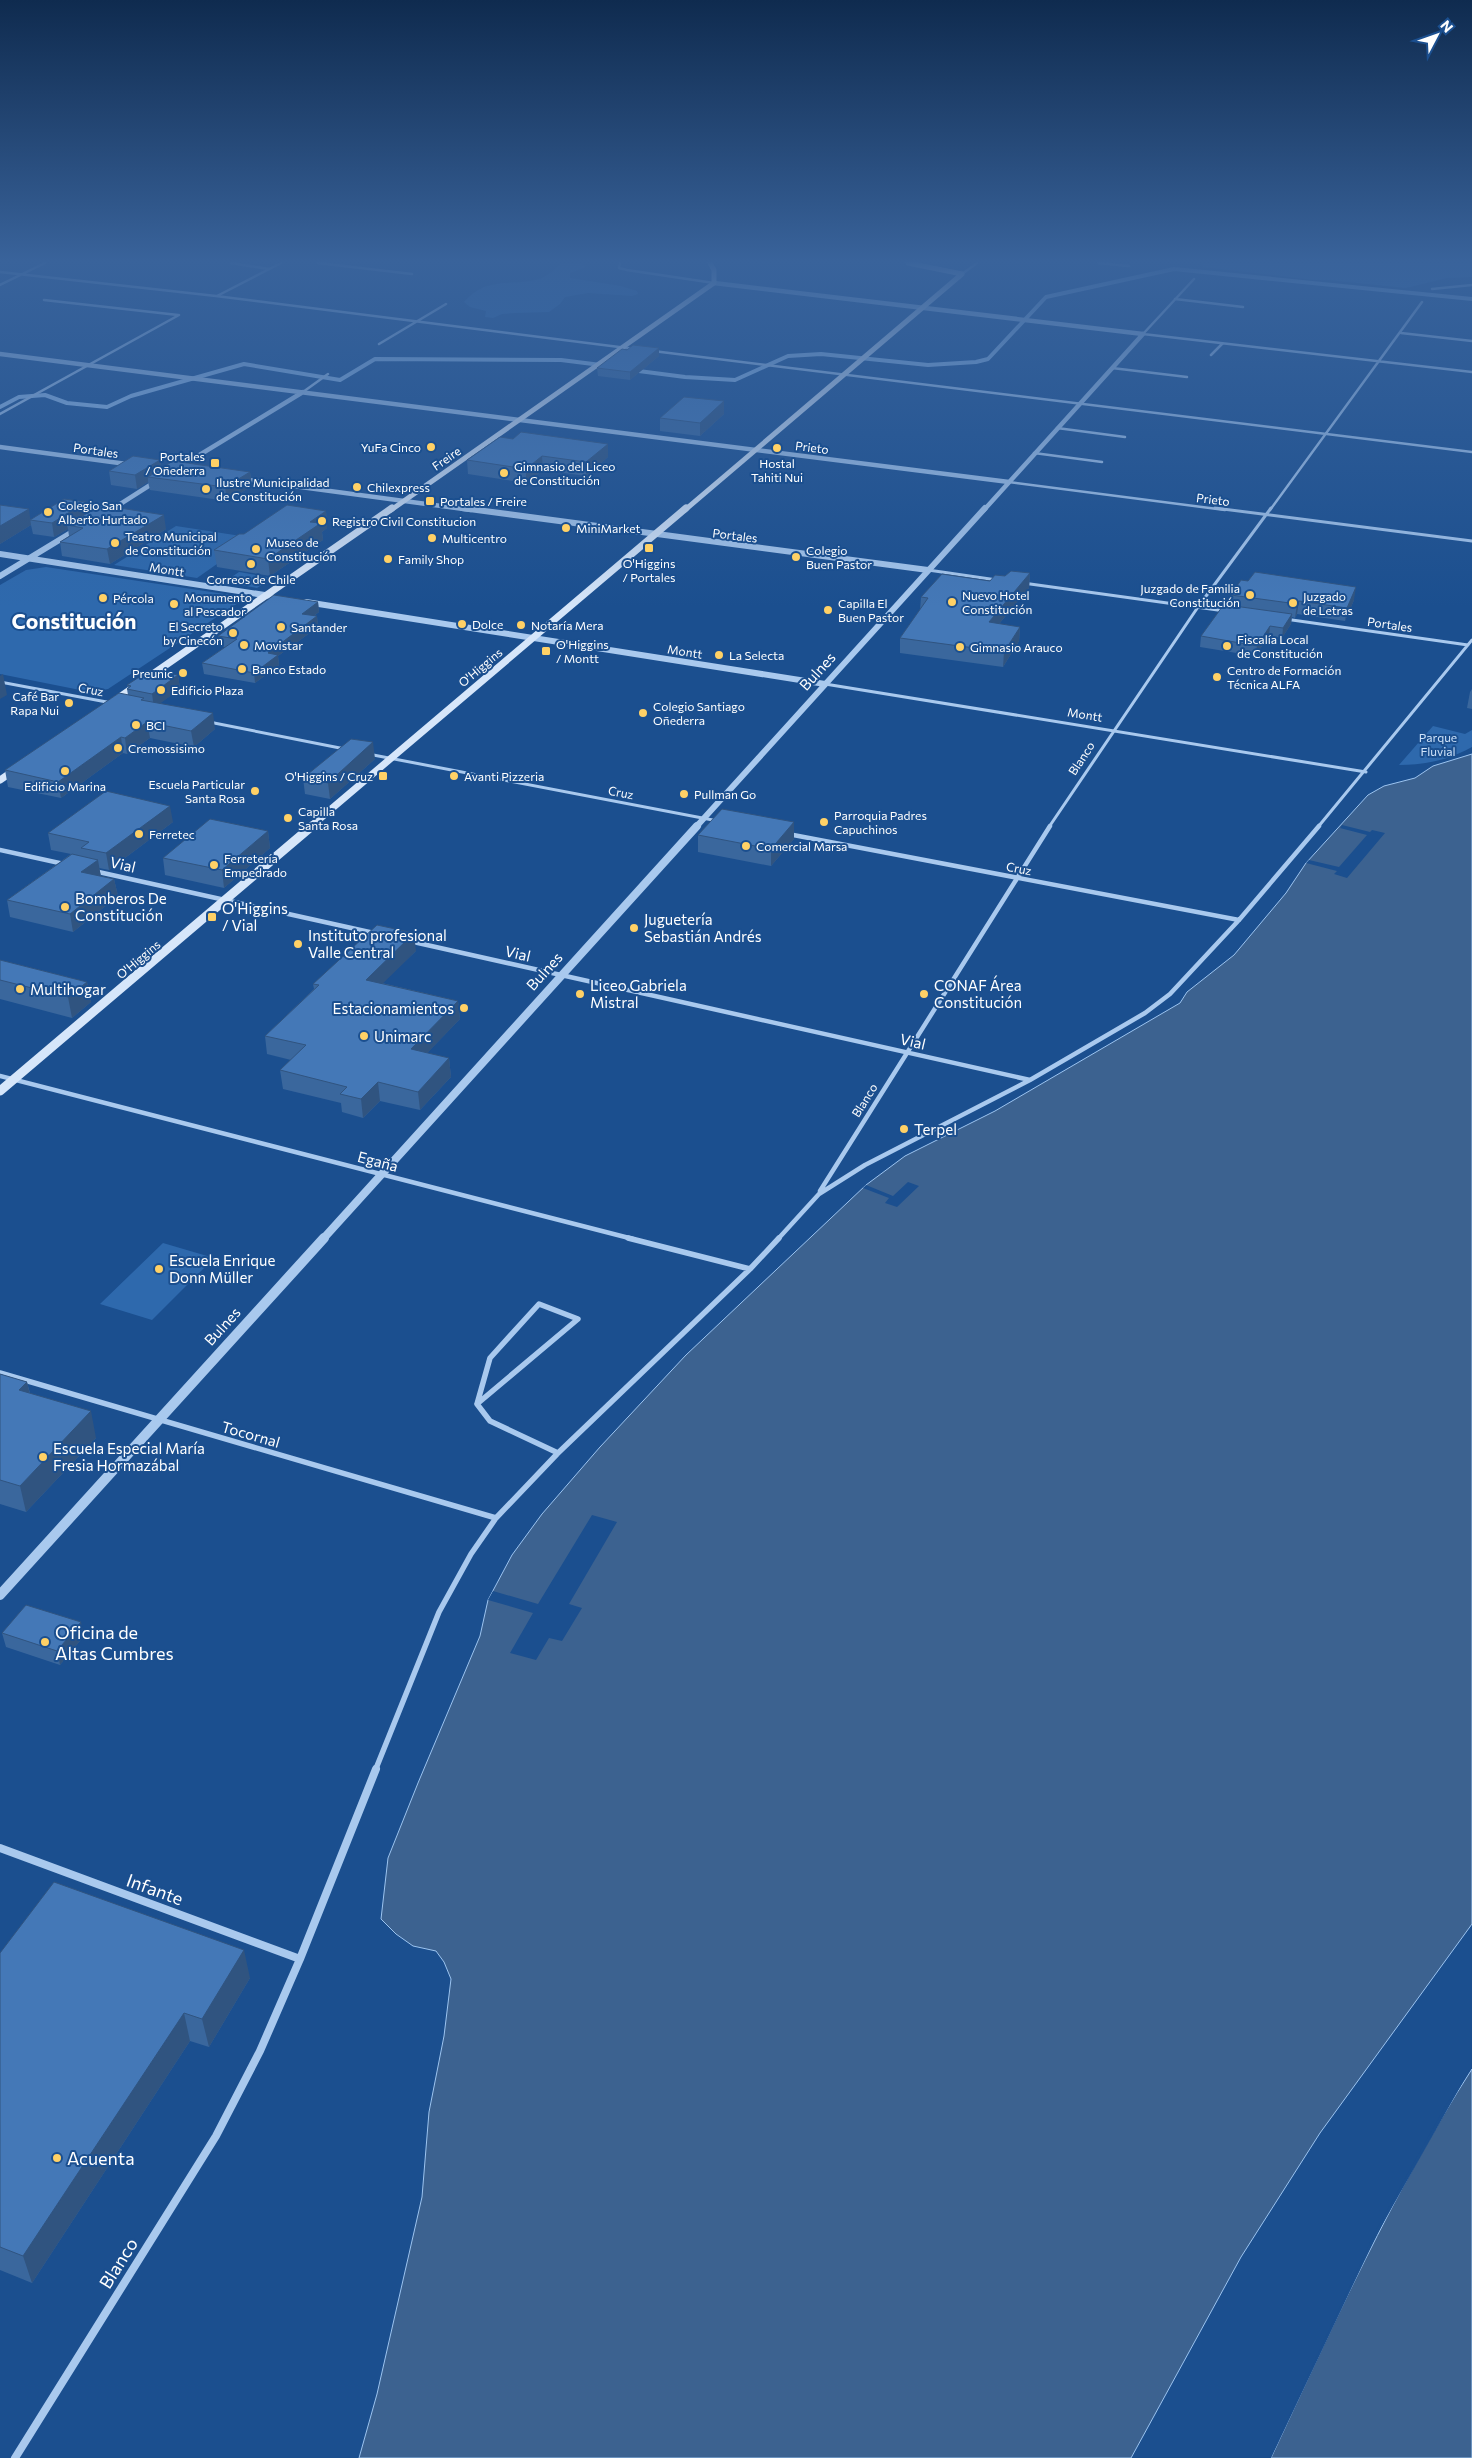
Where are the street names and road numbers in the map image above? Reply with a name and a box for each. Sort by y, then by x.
street label: Prieto [794,438,830,456]
street label: Portales [73,440,119,460]
street label: Freire [429,443,463,473]
street label: Prieto [1195,490,1231,508]
street label: Portales [712,525,758,545]
street label: Montt [148,559,186,579]
street label: Portales [1367,614,1413,634]
street label: Montt [666,641,704,661]
street label: O'Higgins [455,645,505,689]
street label: Bulnes [795,648,839,694]
street label: Cruz [77,680,105,698]
street label: Montt [1066,704,1104,724]
street label: Blanco [1065,739,1097,777]
street label: Cruz [607,783,635,801]
street label: Vial [108,852,138,876]
street label: Cruz [1005,859,1033,877]
street label: O'Higgins [113,937,163,981]
street label: Vial [503,941,533,965]
street label: Bulnes [522,948,566,994]
street label: Vial [898,1029,928,1053]
street label: Blanco [848,1081,880,1119]
street label: Egaña [356,1147,400,1175]
street label: Bulnes [200,1303,244,1349]
street label: Tocornal [220,1417,282,1451]
street label: Infante [124,1869,186,1909]
street label: Blanco [94,2234,142,2292]

